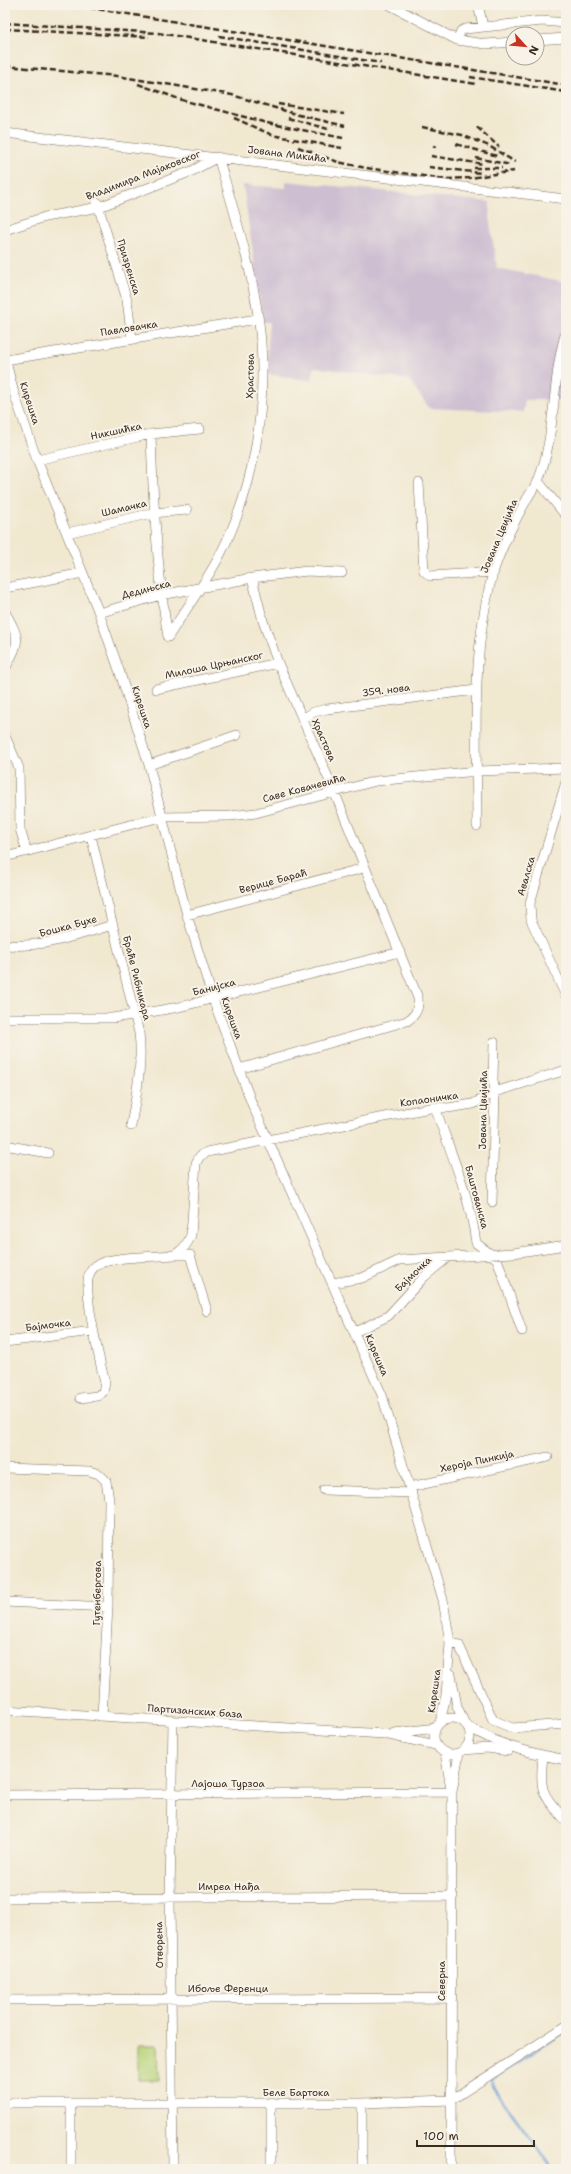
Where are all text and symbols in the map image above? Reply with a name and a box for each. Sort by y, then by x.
north arrow [505,26,545,66]
text: N [525,43,542,58]
street label: Јована Микића [247,143,328,165]
street label: Владимира Мајаковског [84,147,203,203]
street label: Призренска [114,238,144,297]
street label: Павловачка [100,317,159,339]
street label: Храстова [243,352,257,399]
street label: Кирешка [17,380,43,427]
street label: Никшићка [89,419,143,443]
street label: Шамачка [100,496,149,520]
street label: Јована Цвијића [478,496,521,575]
street label: Дедињска [120,576,173,601]
street label: Милоша Црњанског [164,648,265,682]
street label: 359. нова [361,681,412,699]
street label: Кирешка [129,684,155,731]
street label: Храстова [309,717,339,764]
street label: Саве Ковачевића [261,771,348,805]
street label: Авалска [514,854,538,897]
street label: Верице Бараћ [238,866,308,896]
street label: Бошка Бухе [38,912,99,940]
street label: Браће Рибникара [120,934,154,1023]
street label: Банијска [191,975,238,999]
street label: Кирешка [218,995,246,1042]
street label: Јована Цвијића [476,1069,490,1150]
street label: Копаоничка [399,1088,460,1110]
street label: Баштованска [462,1164,492,1231]
street label: Бајмочка [392,1253,435,1295]
street label: Бајмочка [24,1316,72,1334]
street label: Кирешка [362,1332,392,1379]
street label: Хероја Пинкија [439,1447,516,1475]
street label: Гутенбергова [90,1560,104,1626]
street label: Кирешка [424,1667,444,1714]
street label: Партизанских база [147,1701,244,1721]
street label: Лајоша Турзоа [191,1777,266,1790]
street label: Имреа Нађа [198,1880,261,1893]
street label: Отворена [152,1921,166,1969]
street label: Северна [435,1960,448,2001]
street label: Ибоље Ференци [188,1982,269,1995]
street label: Беле Бартока [263,2086,330,2099]
scale bar [417,2122,534,2148]
text: 100 m [423,2128,459,2144]

